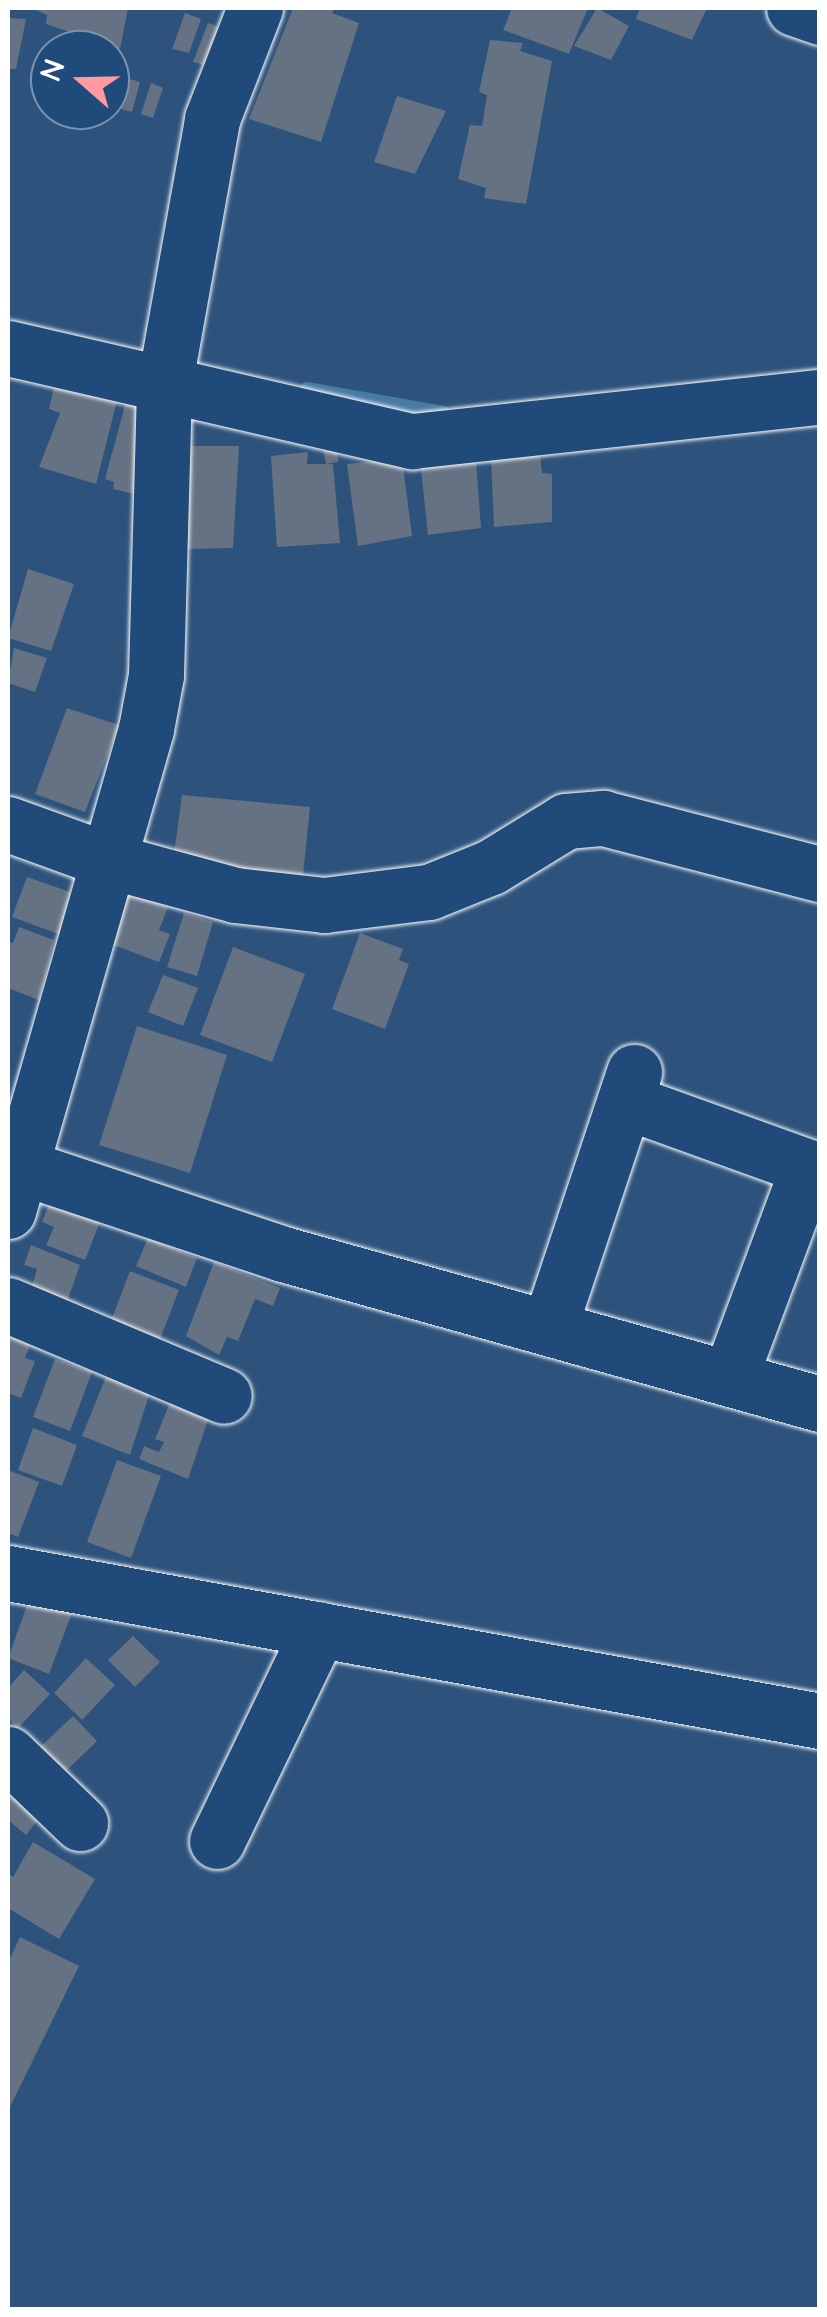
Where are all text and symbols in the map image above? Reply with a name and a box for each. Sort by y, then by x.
north arrow [30,30,130,130]
text: N [32,55,75,85]

